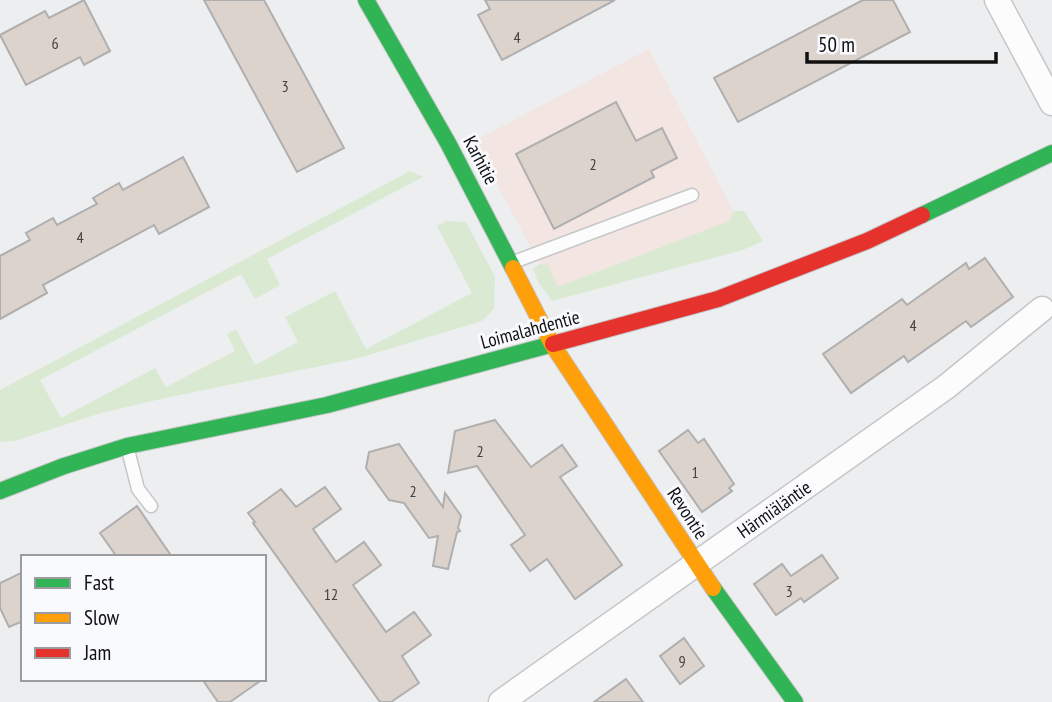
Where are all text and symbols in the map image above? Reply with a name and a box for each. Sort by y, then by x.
scale bar [807,21,996,65]
house number: 4 [513,27,521,47]
text: 50 m [818,31,855,58]
house number: 6 [51,33,59,53]
house number: 3 [281,76,289,96]
street label: Karhitie [458,132,504,188]
house number: 2 [589,154,597,174]
house number: 4 [76,227,84,247]
street label: Loimalahdentie [478,304,582,354]
house number: 4 [909,315,917,335]
house number: 2 [476,441,484,461]
house number: 1 [691,462,699,482]
street label: Härmiäläntie [732,475,816,543]
house number: 2 [409,481,417,501]
street label: Revontie [662,483,714,544]
legend [21,555,266,681]
text: Fast [84,569,114,596]
house number: 3 [785,581,793,601]
house number: 12 [324,584,338,604]
text: Slow [84,604,120,631]
text: Jam [83,639,111,666]
house number: 9 [678,651,686,671]

